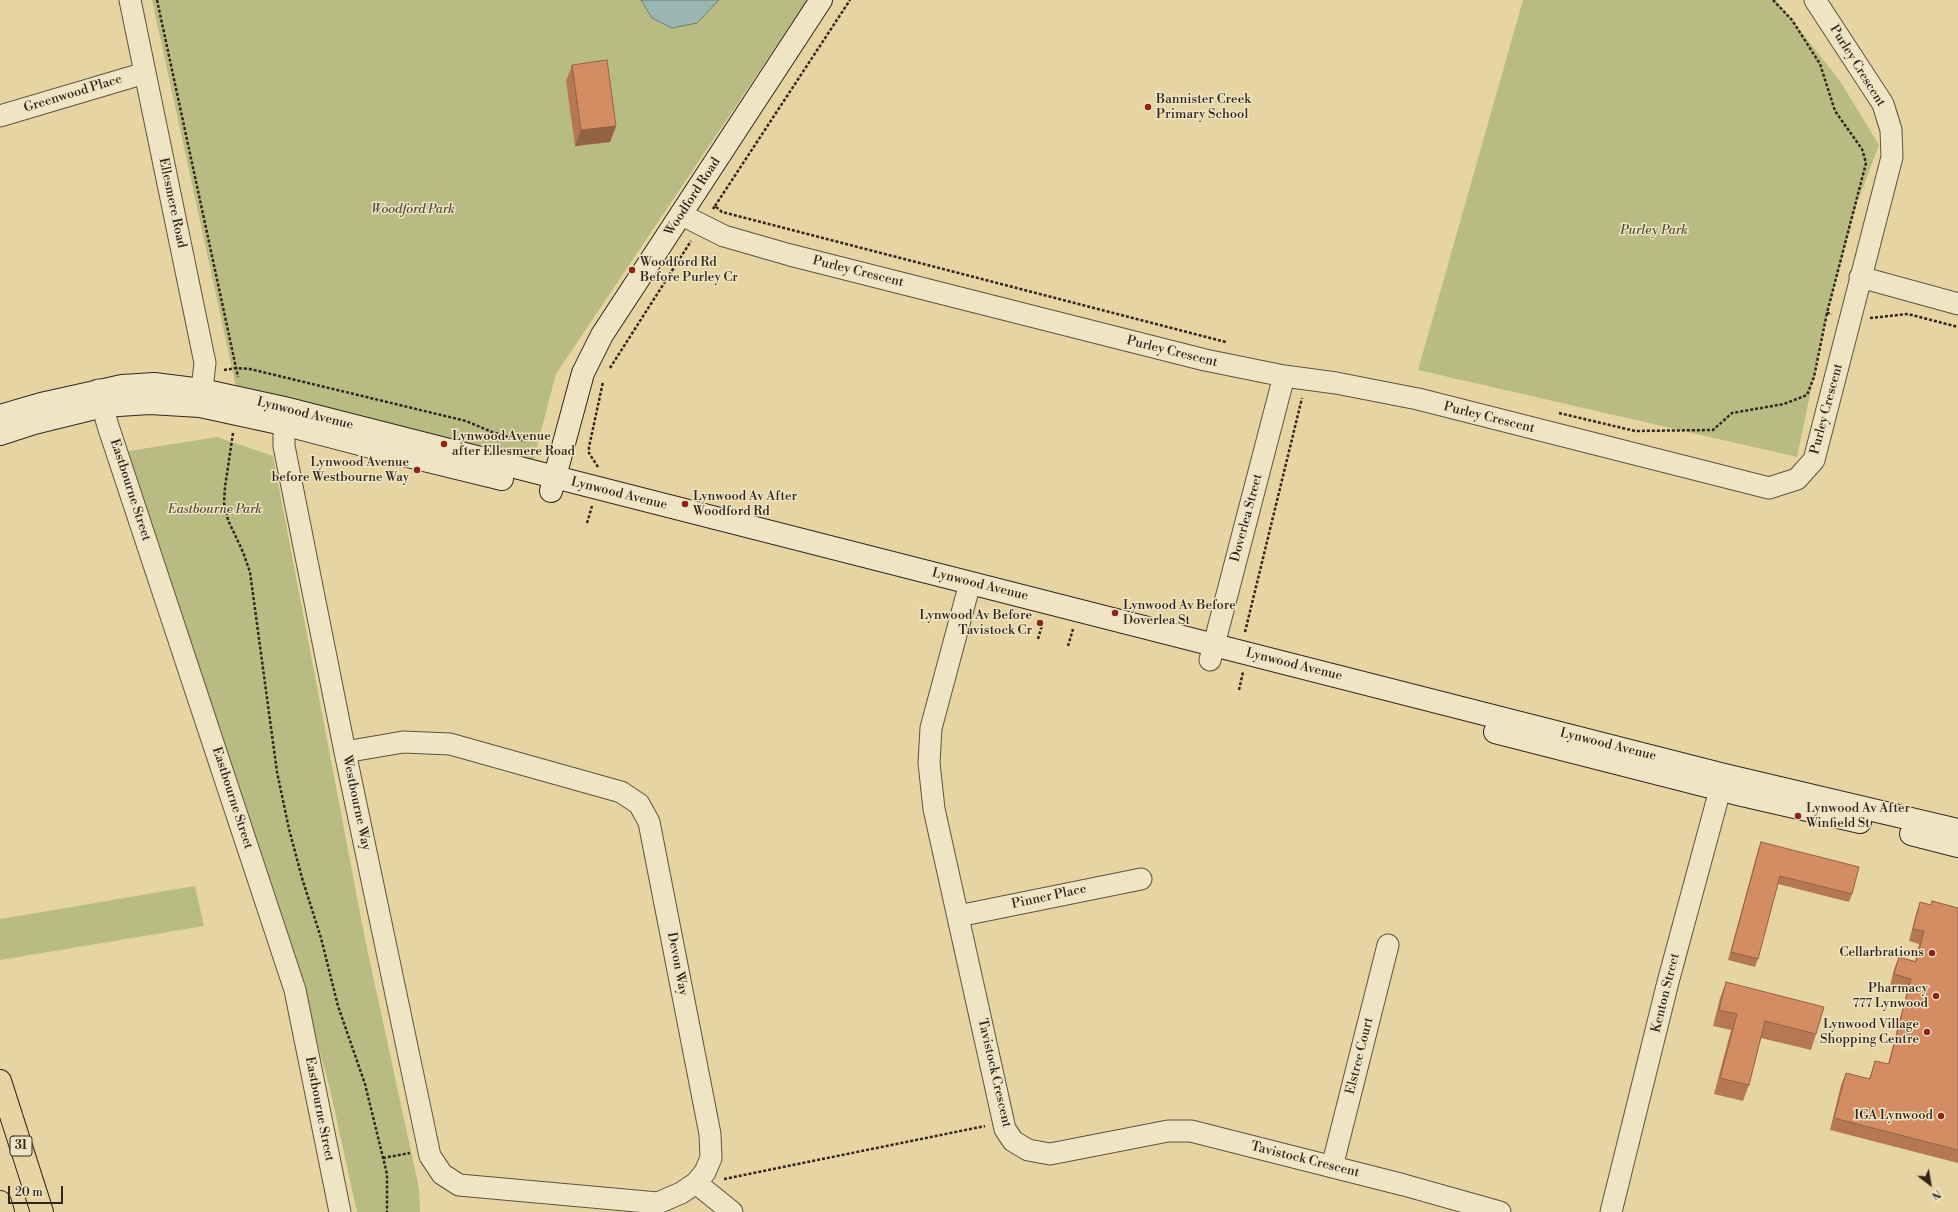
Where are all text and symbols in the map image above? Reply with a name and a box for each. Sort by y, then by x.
street label: Purley Crescent [1826,22,1888,110]
street label: Greenwood Place [22,72,124,116]
place label: Bannister Creek Primary School [1156,92,1251,123]
marker: Bannister Creek Primary School [1143,102,1153,112]
street label: Woodford Road [662,155,724,239]
street label: Ellesmere Road [155,156,189,250]
park label: Woodford Park [371,202,455,218]
park label: Purley Park [1620,223,1688,239]
street label: Purley Crescent [811,253,905,291]
place label: Woodford Rd Before Purley Cr [640,255,738,286]
marker: Woodford Rd Before Purley Cr [627,265,637,275]
street label: Purley Crescent [1125,333,1219,371]
street label: Purley Crescent [1807,362,1847,456]
street label: Lynwood Avenue [255,394,355,434]
street label: Purley Crescent [1442,399,1536,437]
place label: Lynwood Avenue after Ellesmere Road [452,429,575,460]
street label: Eastbourne Street [106,437,154,543]
marker: Lynwood Avenue after Ellesmere Road [439,439,449,449]
place label: Lynwood Avenue before Westbourne Way [272,455,409,486]
marker: Lynwood Avenue before Westbourne Way [412,465,422,475]
street label: Doverlea Street [1228,472,1266,564]
street label: Lynwood Avenue [569,474,669,514]
place label: Lynwood Av After Woodford Rd [693,489,797,520]
marker: Lynwood Av After Woodford Rd [680,499,690,509]
park label: Eastbourne Park [168,502,262,518]
street label: Lynwood Avenue [930,565,1030,605]
place label: Lynwood Av Before Doverlea St [1123,598,1236,629]
place label: Lynwood Av Before Tavistock Cr [919,608,1032,639]
marker: Lynwood Av Before Doverlea St [1110,608,1120,618]
marker: Lynwood Av Before Tavistock Cr [1035,618,1045,628]
street label: Lynwood Avenue [1244,645,1344,685]
street label: Lynwood Avenue [1558,725,1658,765]
street label: Eastbourne Street [208,745,256,851]
street label: Westbourne Way [338,754,374,852]
place label: Lynwood Av After Winfield St [1806,801,1910,832]
marker: Lynwood Av After Winfield St [1793,811,1803,821]
street label: Pinner Place [1010,881,1088,913]
street label: Devon Way [663,931,691,997]
place label: Cellarbrations [1840,945,1924,961]
marker: Cellarbrations [1927,948,1937,958]
street label: Kenton Street [1649,952,1683,1034]
place label: Pharmacy 777 Lynwood [1852,981,1928,1012]
marker: Pharmacy 777 Lynwood [1931,991,1941,1001]
street label: Elstree Court [1343,1016,1377,1096]
street label: Tavistock Crescent [974,1017,1014,1129]
place label: Lynwood Village Shopping Centre [1820,1017,1919,1048]
marker: Lynwood Village Shopping Centre [1922,1027,1932,1037]
street label: Eastbourne Street [301,1055,337,1163]
place label: IGA Lynwood [1854,1108,1933,1124]
marker: IGA Lynwood [1936,1111,1946,1121]
road number: 31 [10,1136,32,1156]
street label: Tavistock Crescent [1249,1139,1361,1181]
north arrow [1910,1164,1950,1204]
scale bar [10,1178,65,1204]
text: 20 m [15,1185,43,1200]
text: N [1929,1186,1944,1203]

